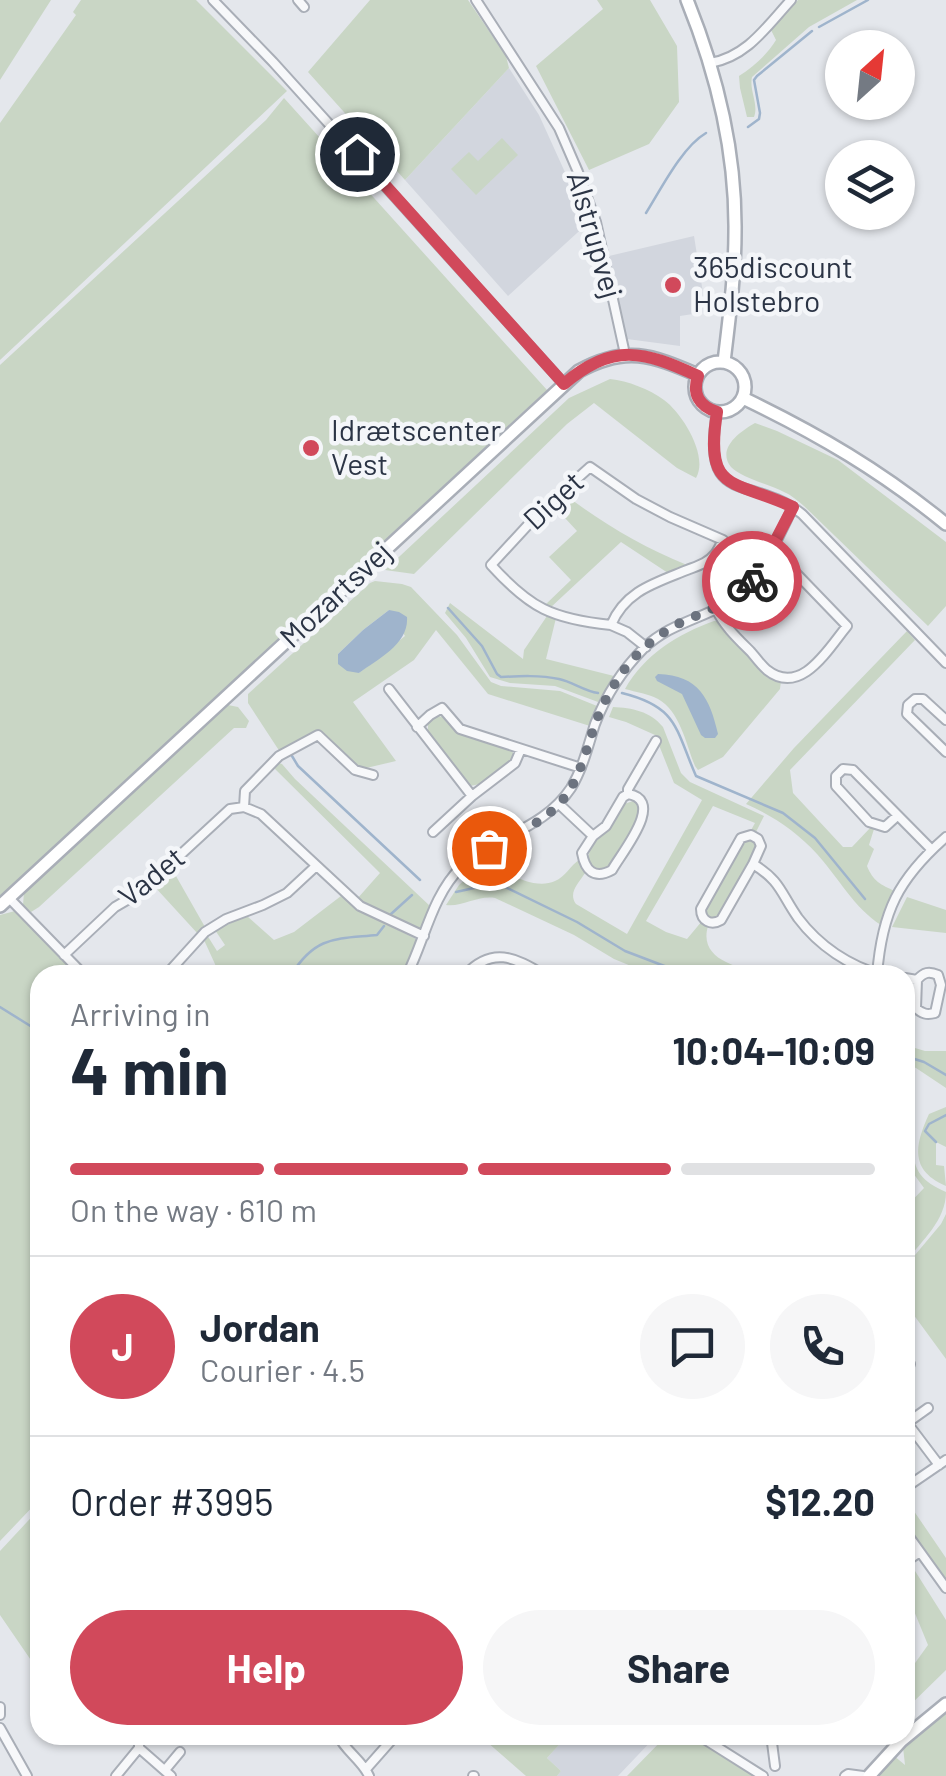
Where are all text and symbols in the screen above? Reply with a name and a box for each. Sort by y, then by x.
north arrow [825,30,915,120]
map controls [825,30,915,230]
pin [315,112,400,197]
icon: home [330,127,385,182]
button: layers [825,140,915,230]
street label: Alstrupvej [561,167,631,302]
place label: 365discount Holstebro [693,248,853,318]
marker: 365discount Holstebro [662,274,684,296]
place label: Idrætscenter Vest [331,411,501,481]
marker: Idrætscenter Vest [300,437,322,459]
street label: Diget [515,463,590,536]
courier [702,531,802,631]
street label: Mozartsvej [271,533,398,654]
icon: bike [725,554,780,609]
pin [447,806,532,891]
icon: bag [462,821,517,876]
street label: Vadet [110,838,191,913]
text: Arriving in [70,994,210,1032]
text: 10:04–10:09 [673,1027,875,1073]
text: 4 min [70,1030,229,1108]
text: On the way · 610 m [70,1190,317,1228]
button: chat [640,1294,745,1399]
button: phone [770,1294,875,1399]
text: Jordan [200,1304,320,1350]
text: J [111,1323,134,1369]
text: Courier · 4.5 [200,1350,365,1388]
text: Order #3995 [70,1478,273,1524]
text: $12.20 [765,1478,875,1524]
button: Help [70,1610,463,1725]
button: Share [483,1610,875,1725]

